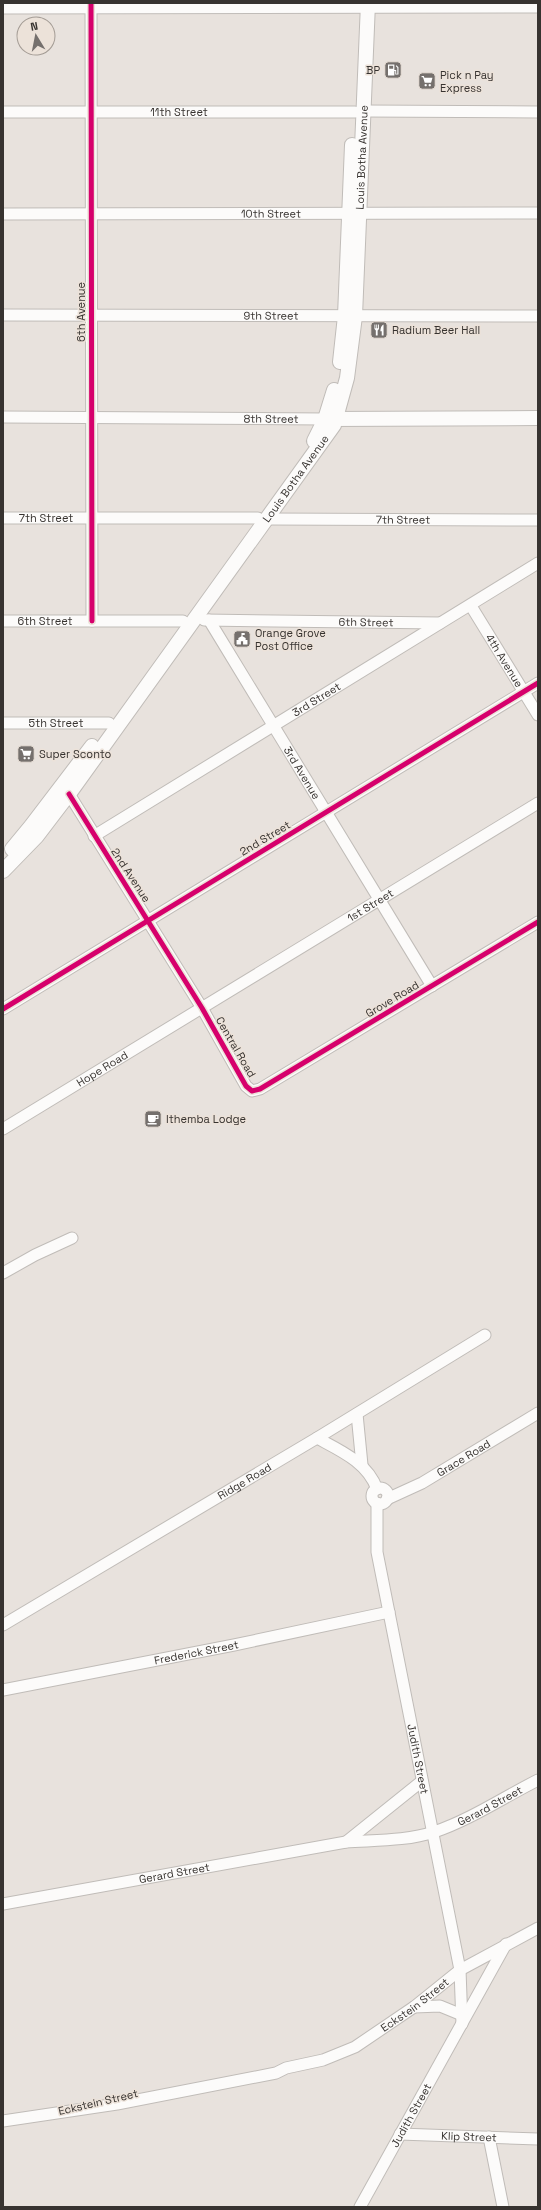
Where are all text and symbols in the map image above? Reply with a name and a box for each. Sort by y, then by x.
north arrow [16,16,56,56]
text: N [29,19,39,34]
fuel station icon: BP [383,60,403,80]
place label: BP [366,63,380,77]
place label: Pick n Pay Express [440,68,494,95]
supermarket icon: Pick n Pay Express [417,71,437,91]
street label: 11th Street [150,105,208,119]
street label: Louis Botha Avenue [352,105,371,210]
street label: 10th Street [241,206,301,221]
street label: 6th Avenue [74,282,88,342]
street label: 9th Street [243,308,299,323]
restaurant icon: Radium Beer Hall [369,320,389,340]
place label: Radium Beer Hall [392,323,480,337]
street label: 8th Street [243,411,299,426]
street label: Louis Botha Avenue [259,432,332,525]
street label: 7th Street [19,511,73,525]
street label: 7th Street [376,512,430,527]
street label: 6th Street [17,614,73,628]
street label: 6th Street [338,615,394,629]
place label: Orange Grove Post Office [255,626,326,653]
public building icon: Orange Grove Post Office [232,629,252,649]
street label: 4th Avenue [483,631,526,690]
street label: 3rd Street [290,679,343,719]
street label: 5th Street [29,716,83,730]
supermarket icon: Super Sconto [16,744,36,764]
street label: 3rd Avenue [281,744,324,802]
place label: Super Sconto [39,747,112,761]
street label: 2nd Street [237,817,293,859]
street label: 2nd Avenue [108,845,154,905]
street label: 1st Street [344,886,396,925]
street label: Grove Road [363,978,421,1020]
street label: Central Road [213,1014,259,1080]
street label: Hope Road [74,1048,130,1090]
cafe icon: Ithemba Lodge [143,1109,163,1129]
place label: Ithemba Lodge [166,1112,246,1126]
street label: Grace Road [434,1436,493,1480]
street label: Ridge Road [215,1460,274,1503]
street label: Frederick Street [153,1637,240,1667]
street label: Judith Street [404,1723,432,1795]
street label: Gerard Street [455,1783,525,1829]
street label: Gerard Street [138,1860,211,1886]
street label: Eckstein Street [378,1975,452,2035]
street label: Judith Street [388,2081,434,2150]
street label: Eckstein Street [57,2086,139,2118]
street label: Klip Street [441,2128,497,2145]

